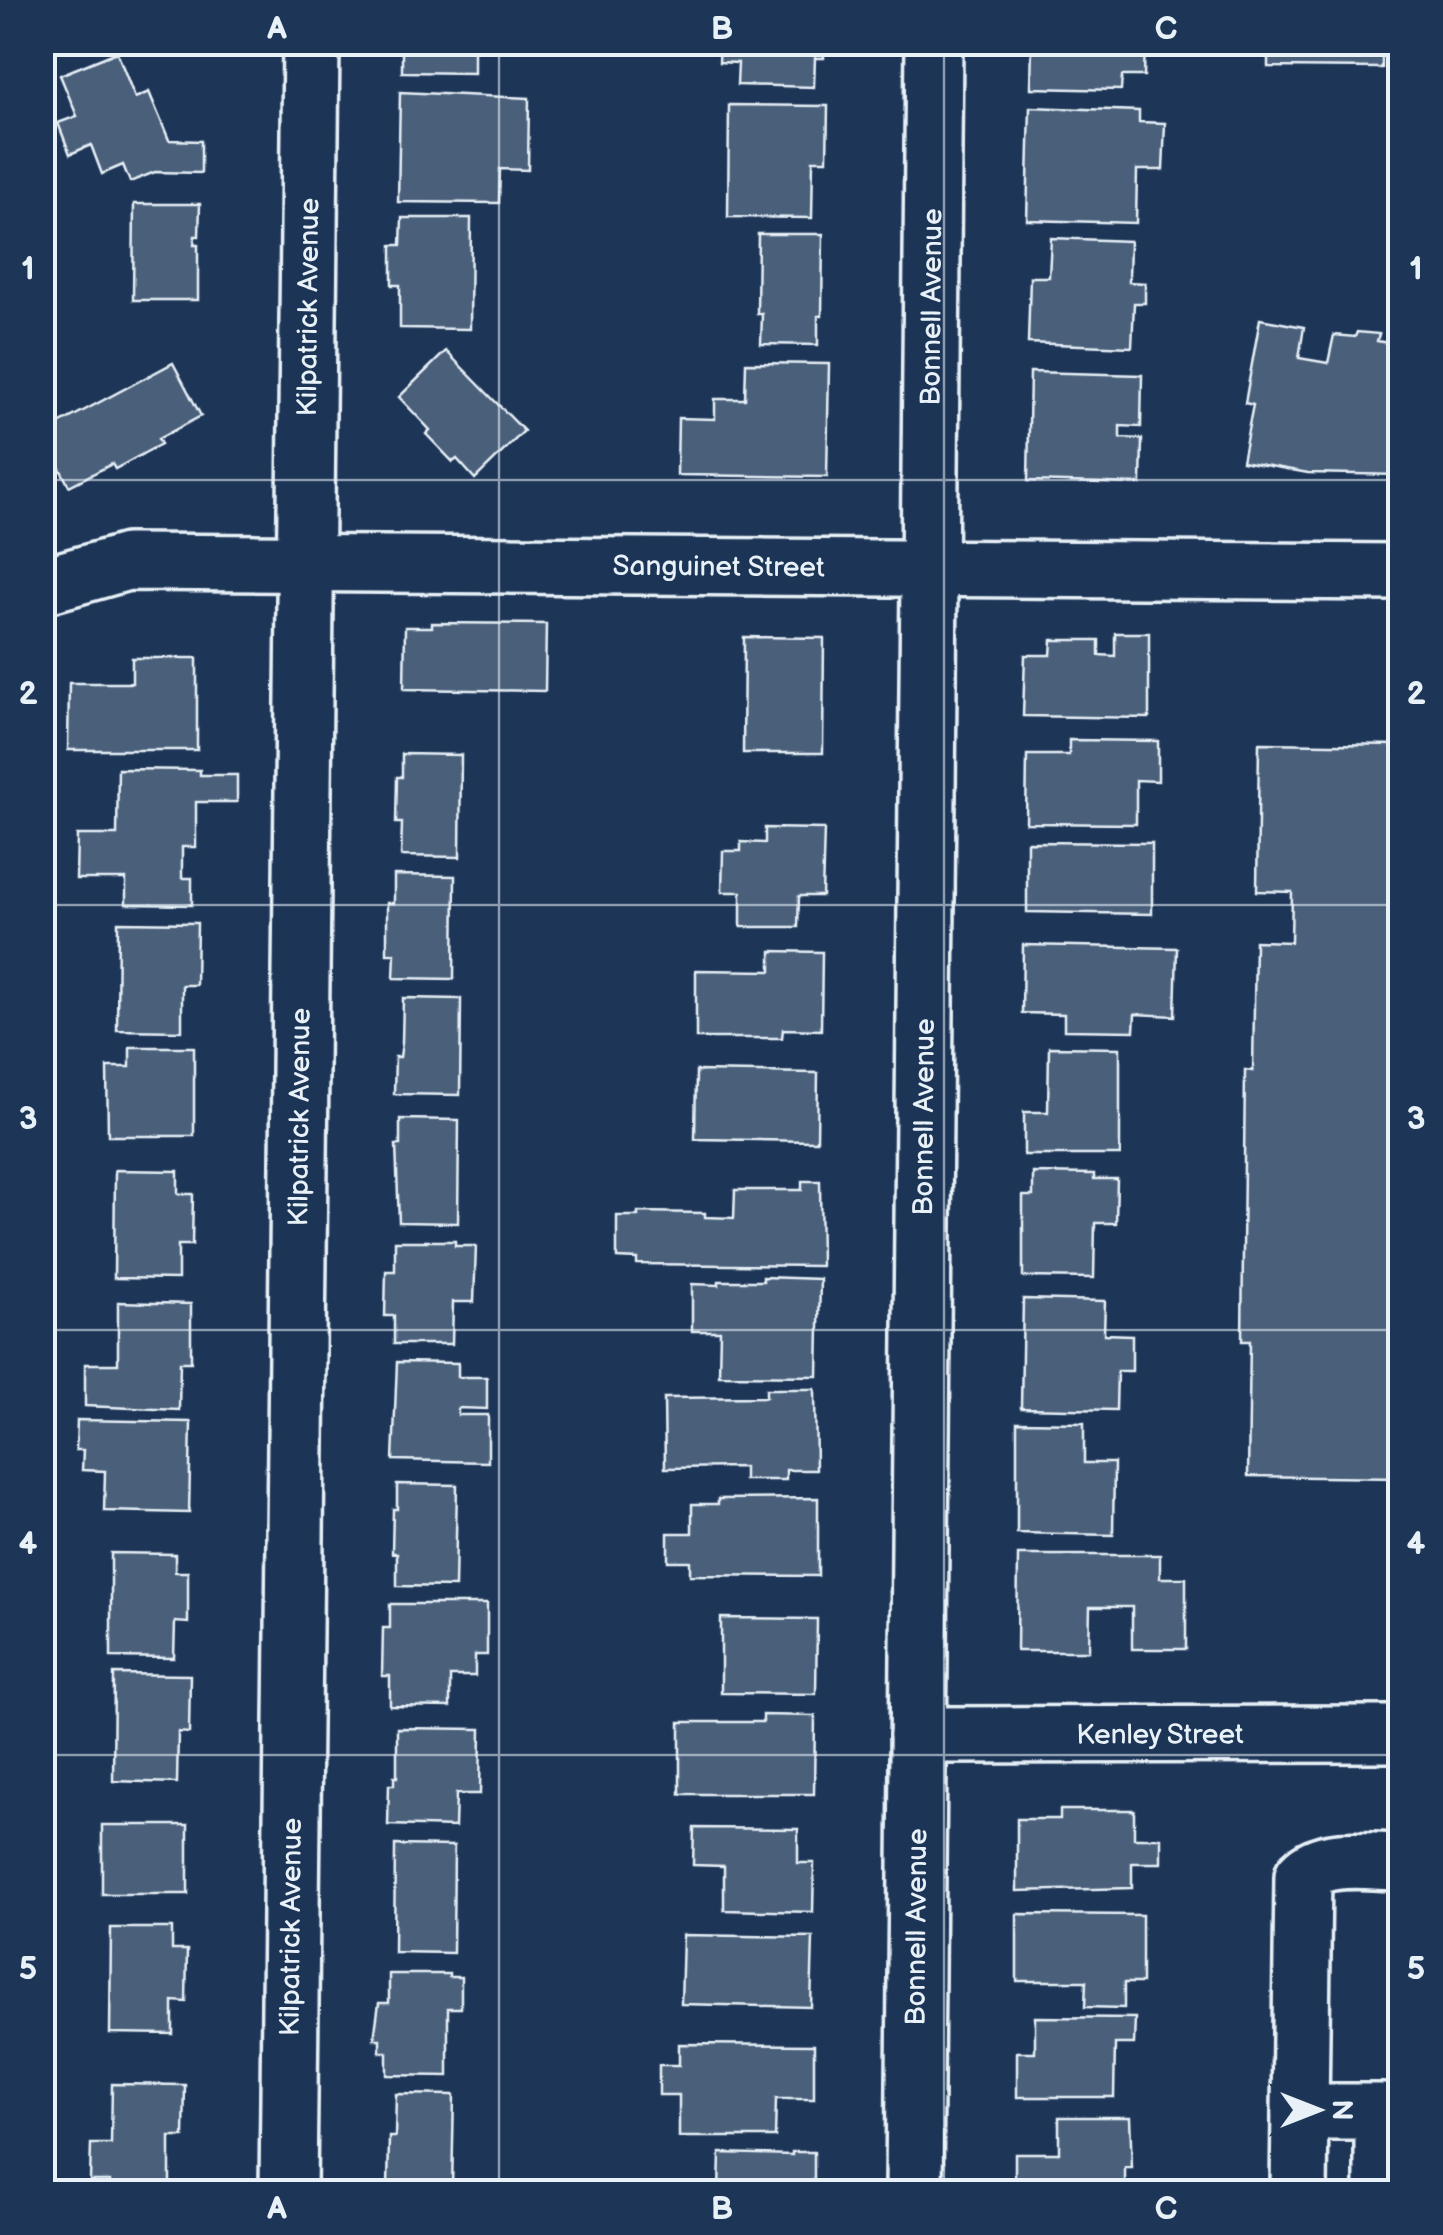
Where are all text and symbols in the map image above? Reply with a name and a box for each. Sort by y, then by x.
text: A [266,10,287,49]
text: B [711,10,733,49]
text: C [1155,10,1177,49]
street label: Kilpatrick Avenue [290,198,326,417]
street label: Bonnell Avenue [914,208,949,406]
text: 1 [21,250,35,289]
text: 1 [1409,250,1423,289]
street label: Sanguinet Street [613,549,825,584]
text: 2 [18,675,38,714]
text: 2 [1406,675,1426,714]
street label: Kilpatrick Avenue [282,1008,317,1226]
street label: Bonnell Avenue [907,1018,941,1216]
text: 3 [19,1100,37,1139]
text: 3 [1407,1100,1425,1139]
text: 4 [19,1525,38,1564]
text: 4 [1407,1525,1426,1564]
street label: Kenley Street [1076,1718,1244,1751]
street label: Kilpatrick Avenue [273,1818,309,2036]
street label: Bonnell Avenue [899,1828,934,2026]
text: 5 [19,1950,37,1989]
text: 5 [1407,1950,1425,1989]
north arrow [1268,2060,1368,2160]
text: N [1325,2099,1358,2121]
text: A [266,2190,287,2229]
text: B [711,2190,733,2229]
text: C [1155,2190,1177,2229]

